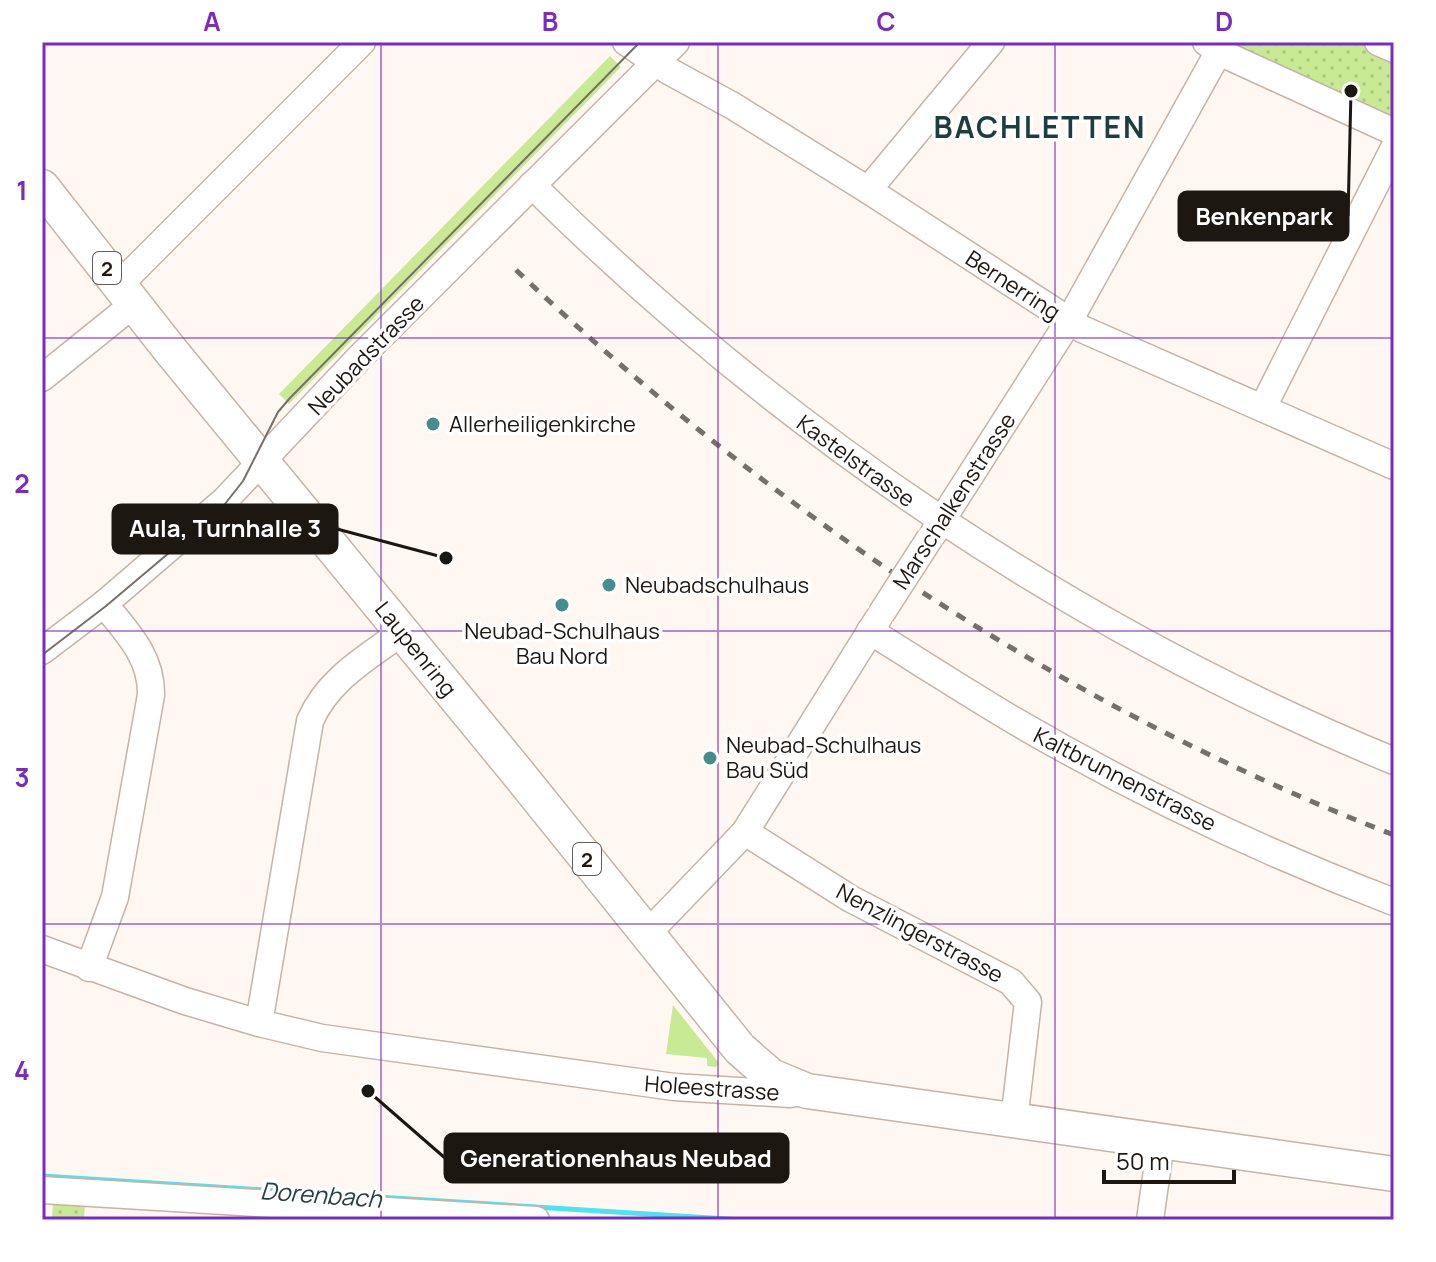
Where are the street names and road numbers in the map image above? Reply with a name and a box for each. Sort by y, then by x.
street label: Bernerring [960,243,1066,327]
road number: 2 [93,252,121,284]
street label: Neubadstrasse [301,289,431,421]
street label: Marschalkenstrasse [886,407,1022,595]
street label: Kastelstrasse [791,408,921,514]
street label: Laupenring [368,595,464,703]
street label: Kaltbrunnenstrasse [1029,720,1221,838]
road number: 2 [573,843,601,875]
street label: Nenzlingerstrasse [831,876,1009,990]
street label: Holeestrasse [644,1068,780,1108]

